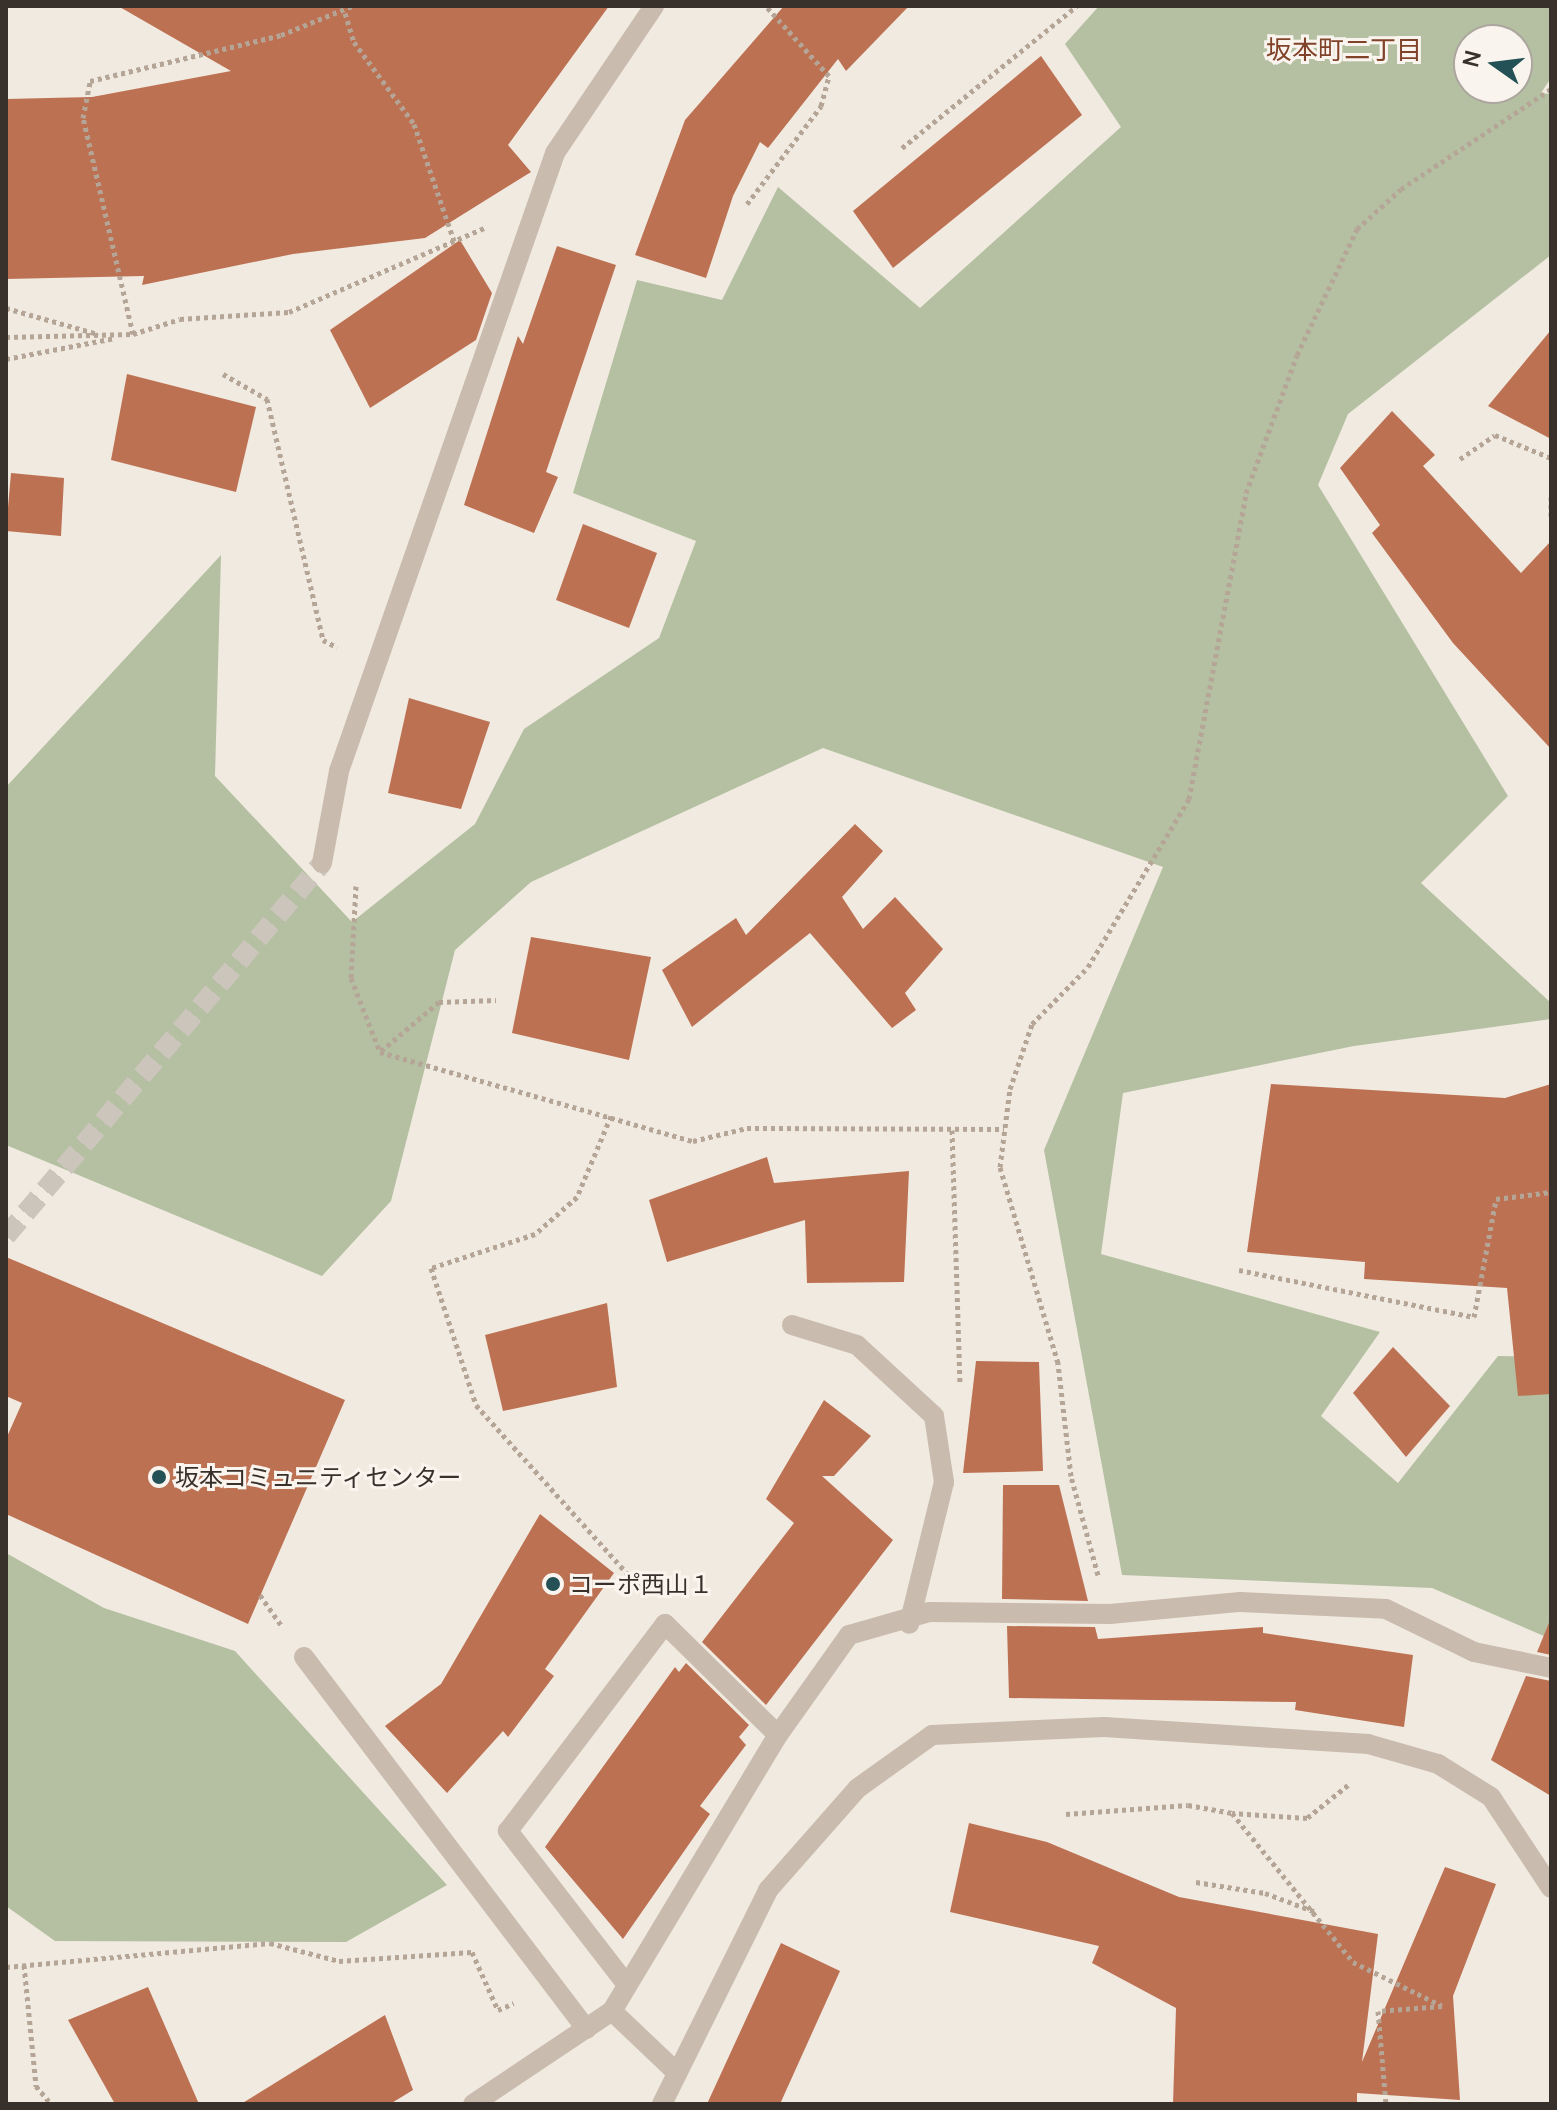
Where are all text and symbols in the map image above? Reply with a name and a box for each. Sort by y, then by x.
north arrow [1453,24,1533,104]
district label: 坂本町二丁目 [1266,34,1422,66]
text: N [1455,47,1488,70]
place label: 坂本コミュニティセンター [175,1463,463,1491]
marker: 坂本コミュニティセンター [150,1468,168,1486]
place label: コーポ西山１ [569,1570,713,1598]
marker: コーポ西山１ [544,1575,562,1593]

